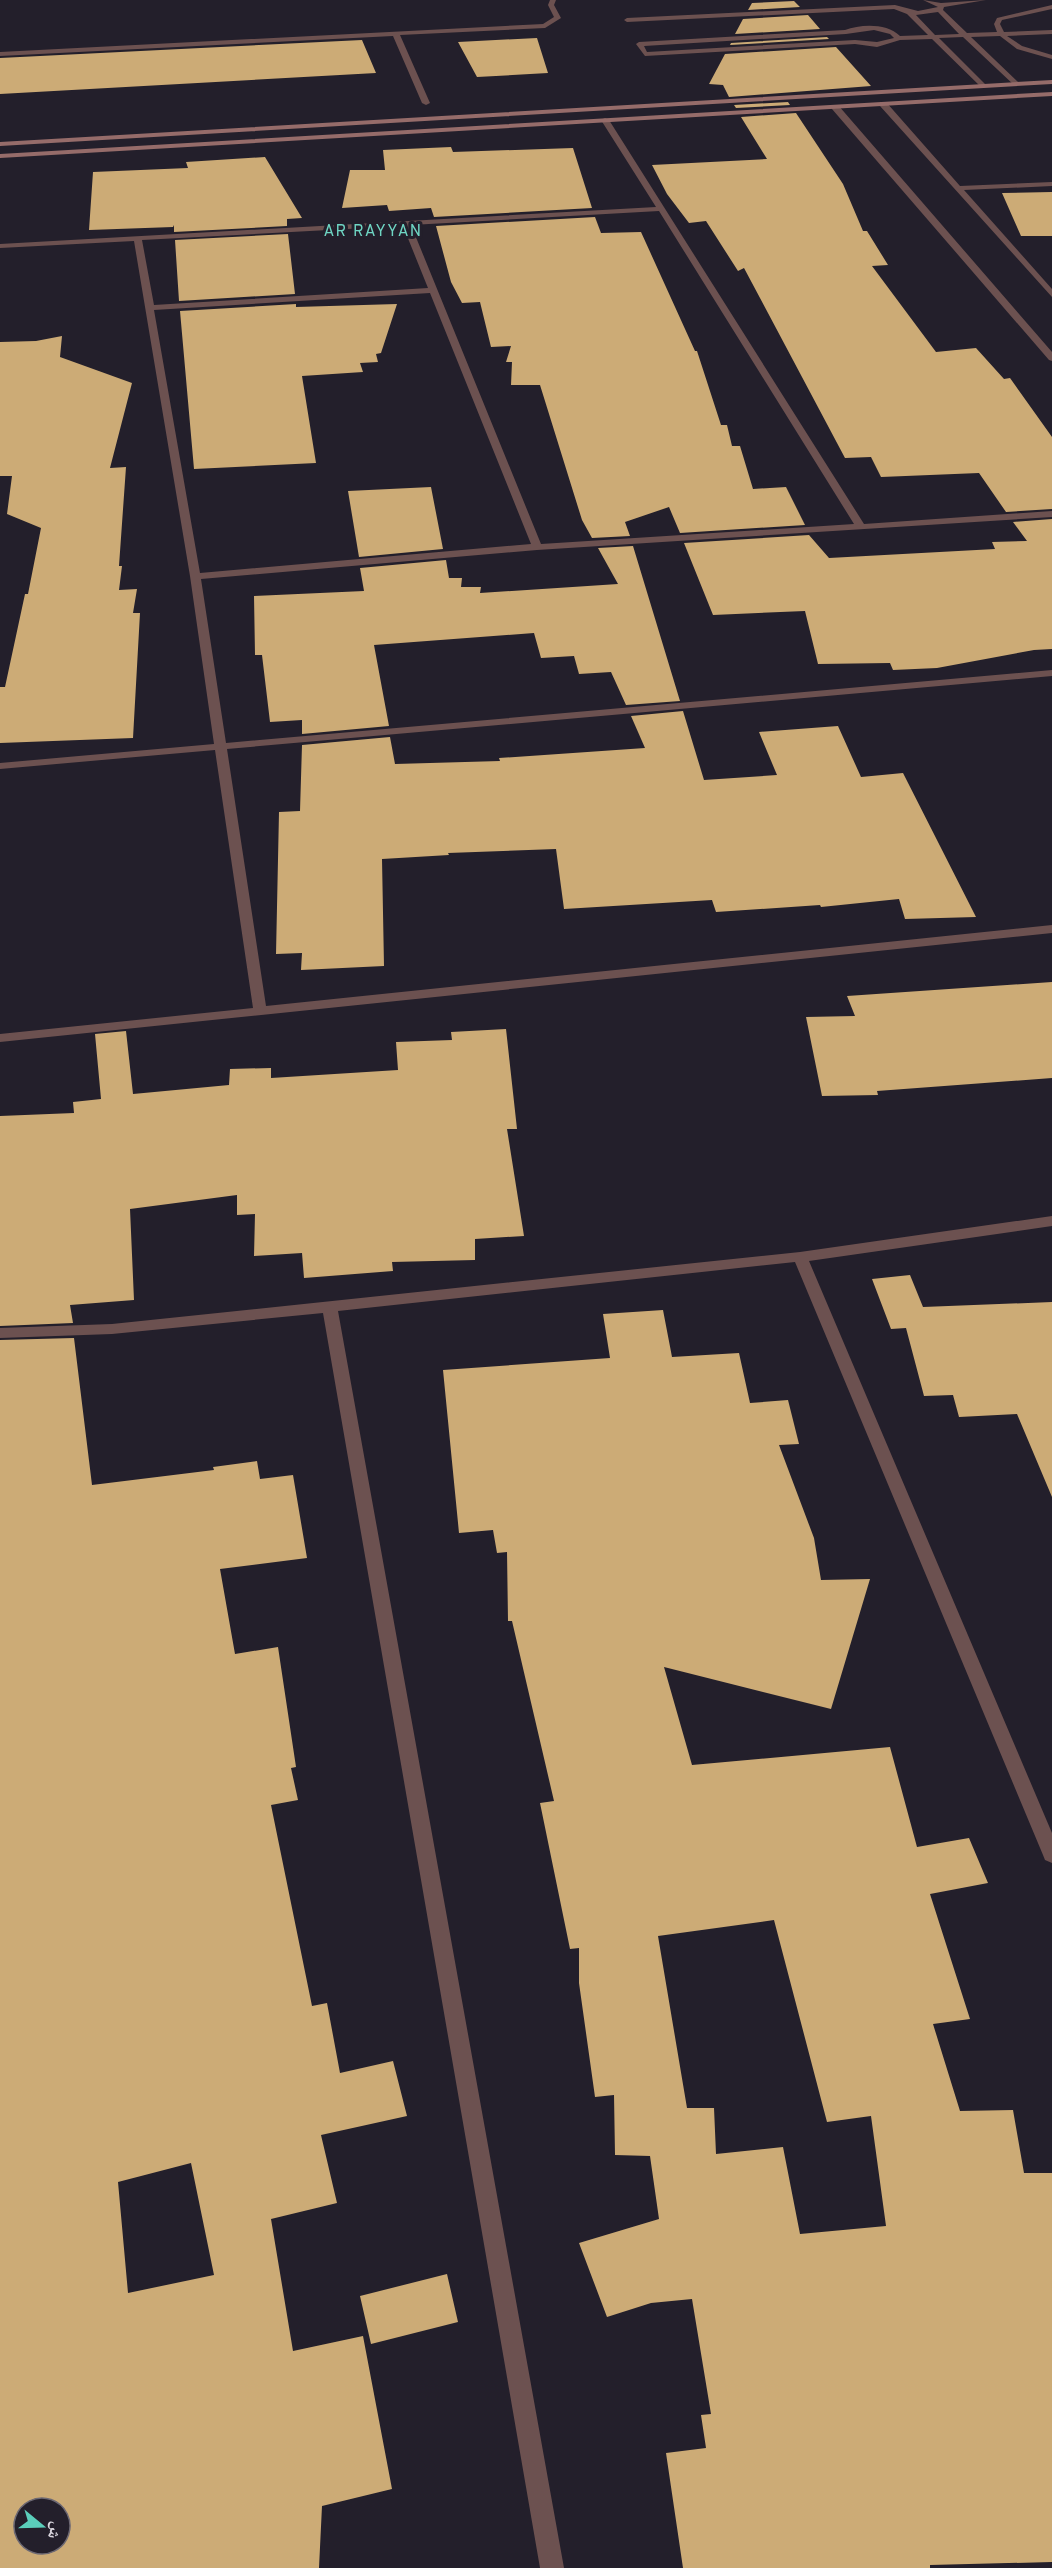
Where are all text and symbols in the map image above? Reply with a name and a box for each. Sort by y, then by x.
district label: AR RAYYAN [323,222,423,242]
north arrow [12,2496,72,2556]
text: ش [42,2519,67,2542]

